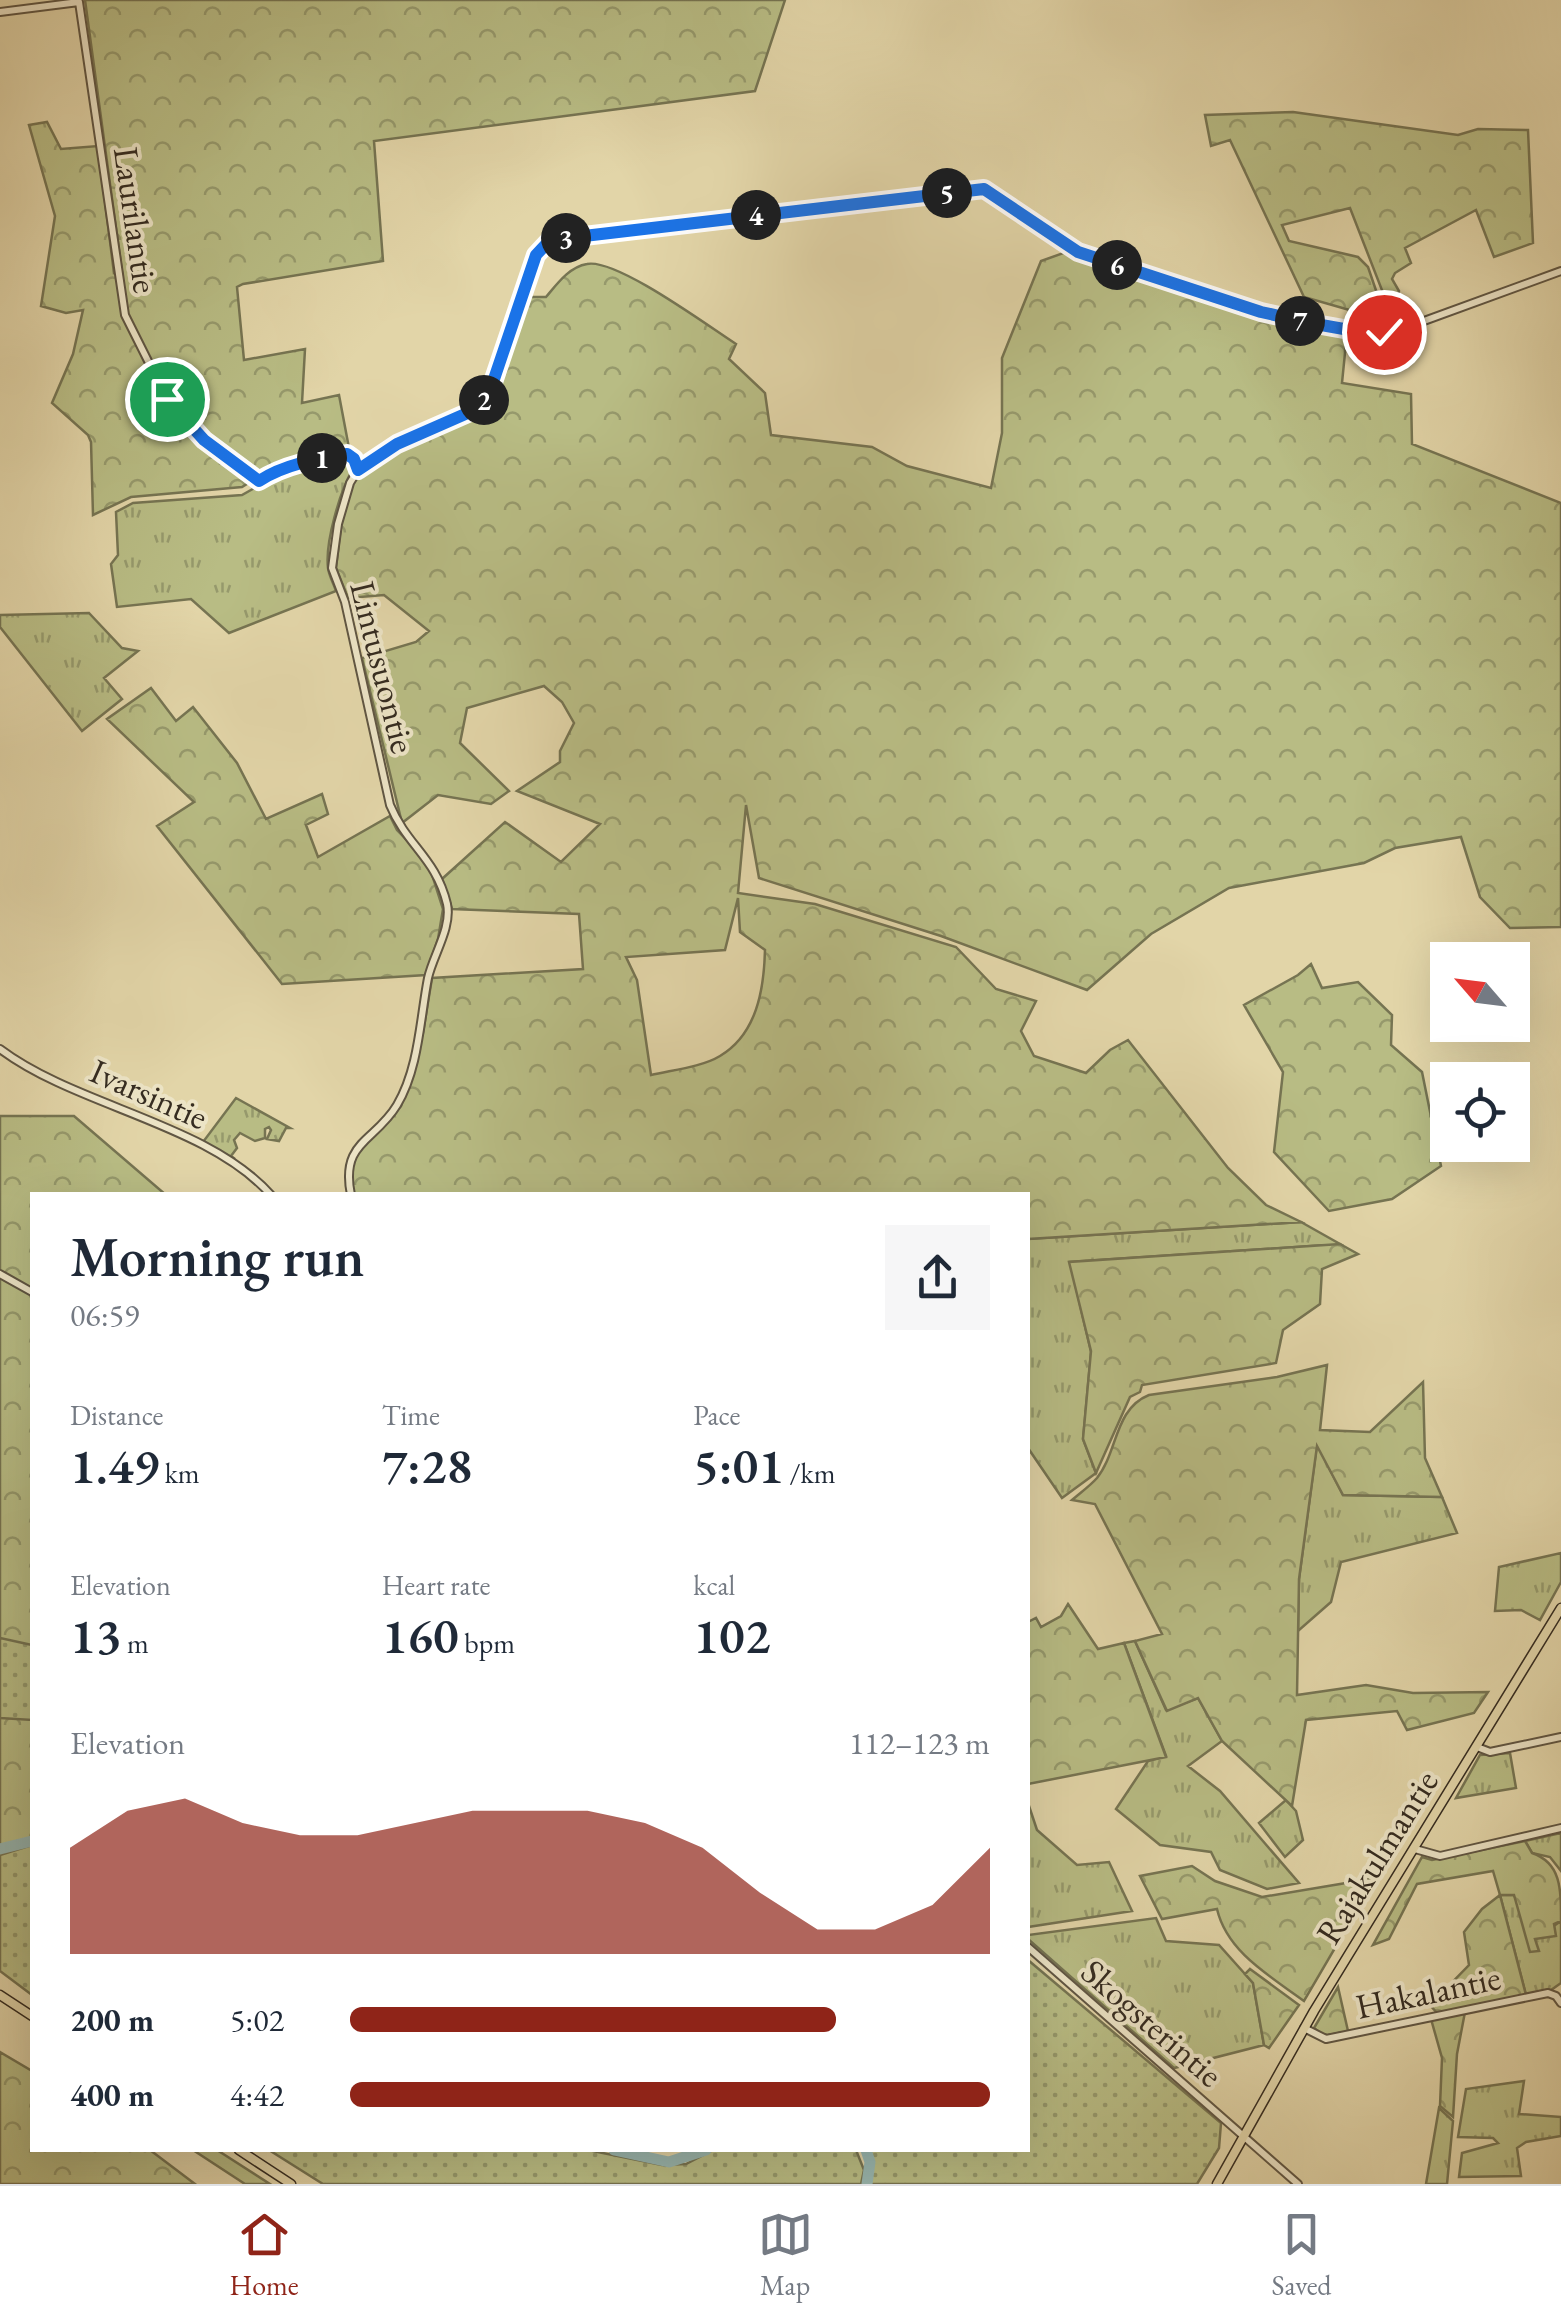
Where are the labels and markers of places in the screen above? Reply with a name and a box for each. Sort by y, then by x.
pin: 5 [922,168,972,218]
pin: 4 [731,190,781,240]
pin: 3 [541,213,591,263]
pin: 6 [1092,240,1142,290]
pin [1342,290,1427,375]
pin: 7 [1275,296,1325,346]
pin [125,357,210,442]
pin: 2 [459,375,509,425]
pin: 1 [297,433,347,483]

